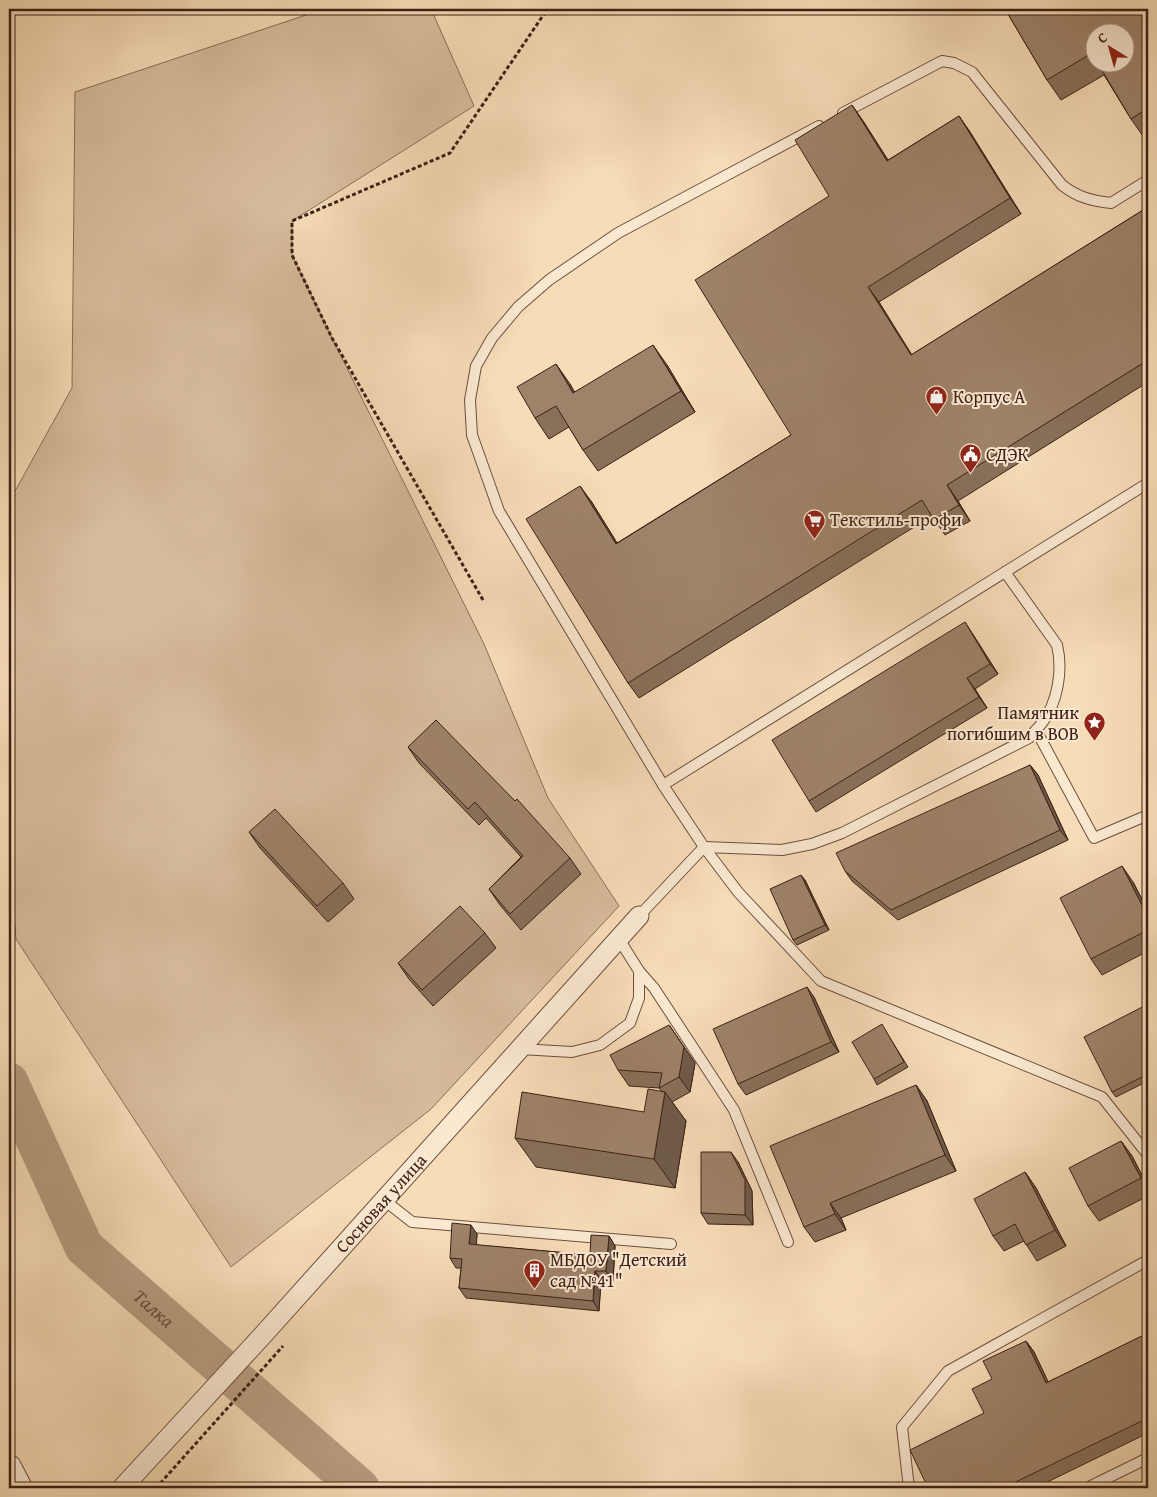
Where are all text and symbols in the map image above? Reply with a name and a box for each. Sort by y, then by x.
north arrow [1084,22,1134,72]
text: С [1093,27,1111,48]
place label: Корпус А [953,383,1025,410]
shop icon: Корпус А [925,385,949,416]
place label: СДЭК [986,441,1029,468]
public building icon: СДЭК [958,443,982,474]
place label: Текстиль-профи [830,506,962,533]
supermarket icon: Текстиль-профи [802,508,826,539]
place label: Памятник погибшим в ВОВ [947,699,1080,747]
place icon: Памятник погибшим в ВОВ [1083,711,1107,742]
street label: Сосновая улица [329,1147,433,1259]
place label: МБДОУ "Детский сад №41" [550,1246,687,1294]
building icon: МБДОУ "Детский сад №41" [522,1258,546,1289]
water label: Талка [127,1282,181,1334]

